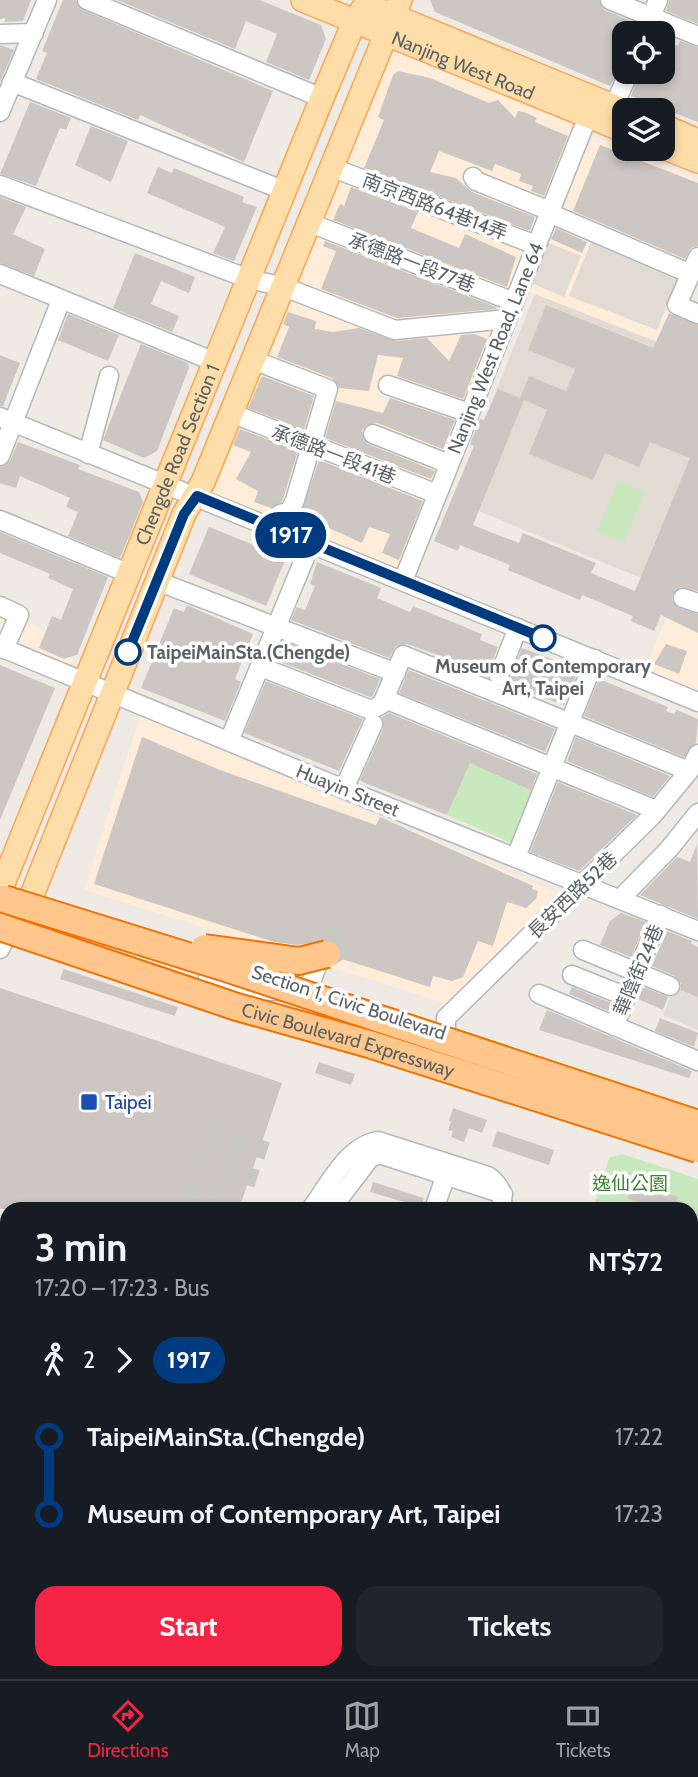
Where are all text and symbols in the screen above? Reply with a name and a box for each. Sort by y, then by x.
map controls [612,21,675,161]
button: locate [612,21,675,84]
street label: Nanjing West Road [388,26,538,105]
button: layers [612,98,675,161]
street label: 南京西路64巷14弄 [359,168,510,245]
street label: 承德路一段77巷 [346,228,478,297]
street label: Nanjing West Road, Lane 64 [443,239,548,457]
street label: Chengde Road Section 1 [131,361,225,549]
street label: 承德路一段41巷 [268,420,399,489]
line badge: 1917 [242,512,340,558]
text: 1917 [269,520,313,549]
marker: Museum of Contemporary Art, Taipei [530,625,556,651]
marker: TaipeiMainSta.(Chengde) [115,639,141,665]
place label: TaipeiMainSta.(Chengde) [147,641,350,664]
place label: Museum of Contemporary Art, Taipei [435,655,652,700]
street label: Huayin Street [293,759,403,822]
street label: 長安西路52巷 [523,847,622,944]
street label: 華陰街24巷 [609,921,668,1019]
street label: Section 1, Civic Boulevard [249,960,449,1045]
street label: Civic Boulevard Expressway [239,998,458,1083]
place label: Taipei [105,1091,151,1114]
marker: Taipei [79,1092,99,1112]
park label: 逸仙公園 [592,1172,668,1195]
text: 3 min [35,1224,127,1271]
text: NT$72 [588,1246,663,1278]
text: 17:20 – 17:23 · Bus [35,1274,209,1302]
icon: walk [35,1341,73,1379]
icon: forward [105,1341,143,1379]
text: 1917 [167,1345,211,1374]
text: 2 [83,1346,95,1374]
text: TaipeiMainSta.(Chengde) [87,1421,365,1453]
text: 17:22 [615,1423,663,1451]
text: Museum of Contemporary Art, Taipei [87,1498,501,1530]
text: 17:23 [615,1500,663,1528]
button: Start [35,1586,342,1666]
button: Tickets [356,1586,663,1666]
tab: Directions [87,1697,169,1762]
tab: Map [343,1697,381,1762]
tab: Tickets [556,1697,611,1762]

